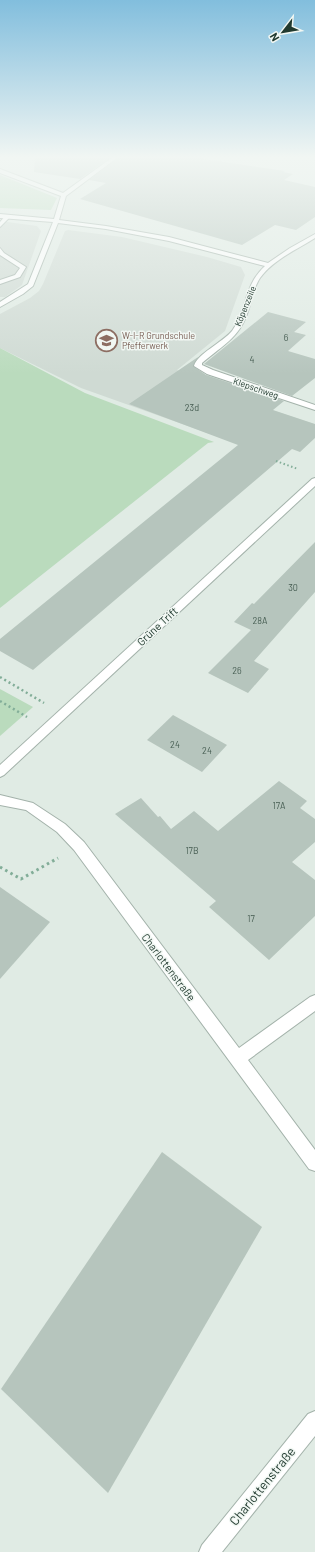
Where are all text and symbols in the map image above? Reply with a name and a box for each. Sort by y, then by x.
north arrow [263,12,303,52]
text: N [267,31,281,44]
street label: Köpenzeile [232,284,258,328]
school or university icon: W-I-R Grundschule Pfefferwerk [94,327,120,353]
place label: W-I-R Grundschule Pfefferwerk [122,330,195,351]
house number: 6 [284,332,289,343]
house number: 4 [250,354,255,365]
street label: Klepschweg [232,375,280,401]
house number: 23d [185,402,199,413]
house number: 30 [288,582,298,593]
street label: Grüne Trift [134,604,180,648]
house number: 28A [253,615,268,626]
house number: 26 [232,665,242,676]
house number: 24 [170,739,180,750]
house number: 24 [202,745,212,756]
house number: 17A [273,800,286,811]
house number: 17B [185,845,199,856]
house number: 17 [247,913,255,924]
street label: Charlottenstraße [139,931,199,1003]
street label: Charlottenstraße [226,1444,298,1528]

